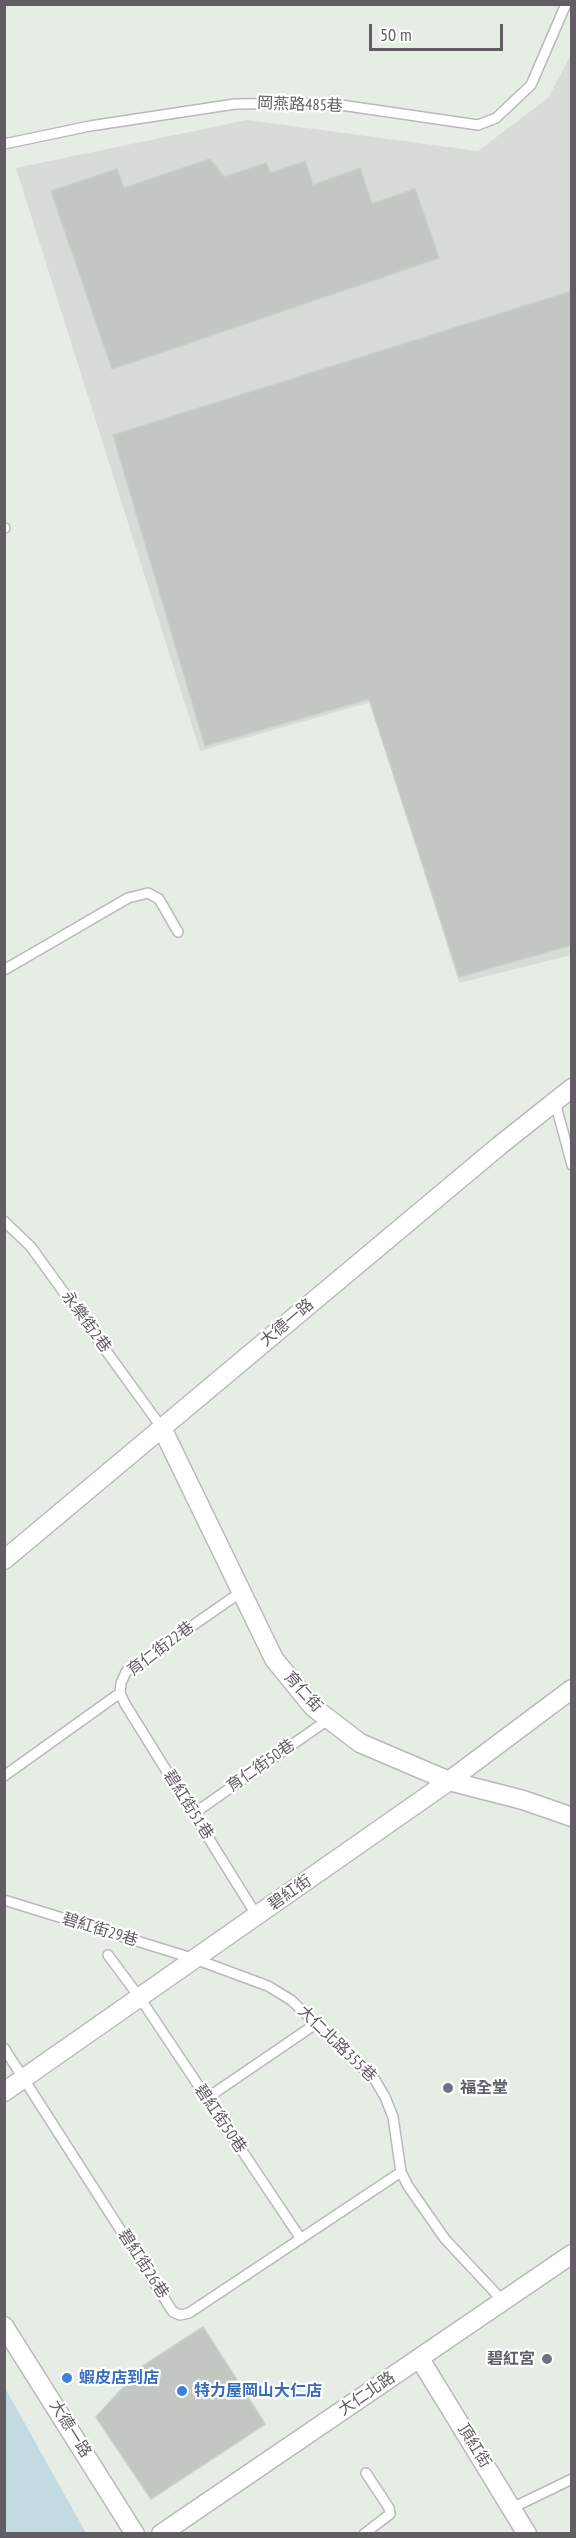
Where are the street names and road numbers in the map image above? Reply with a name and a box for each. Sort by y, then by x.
street label: 岡燕路485巷 [257,94,343,116]
street label: 永樂街2巷 [57,1288,115,1356]
street label: 大德一路 [256,1295,318,1351]
street label: 育仁街22巷 [124,1618,198,1680]
street label: 育仁街 [280,1668,326,1716]
street label: 育仁街50巷 [223,1736,299,1796]
street label: 碧紅街51巷 [159,1767,217,1843]
street label: 碧紅街 [265,1871,315,1915]
street label: 碧紅街29巷 [60,1909,140,1951]
street label: 大仁北路355巷 [294,2002,380,2086]
street label: 碧紅街50巷 [190,2081,250,2157]
street label: 碧紅街26巷 [114,2226,172,2302]
street label: 大仁北路 [335,2368,399,2420]
street label: 大德一路 [45,2397,95,2461]
street label: 頂紅街 [453,2421,495,2471]

